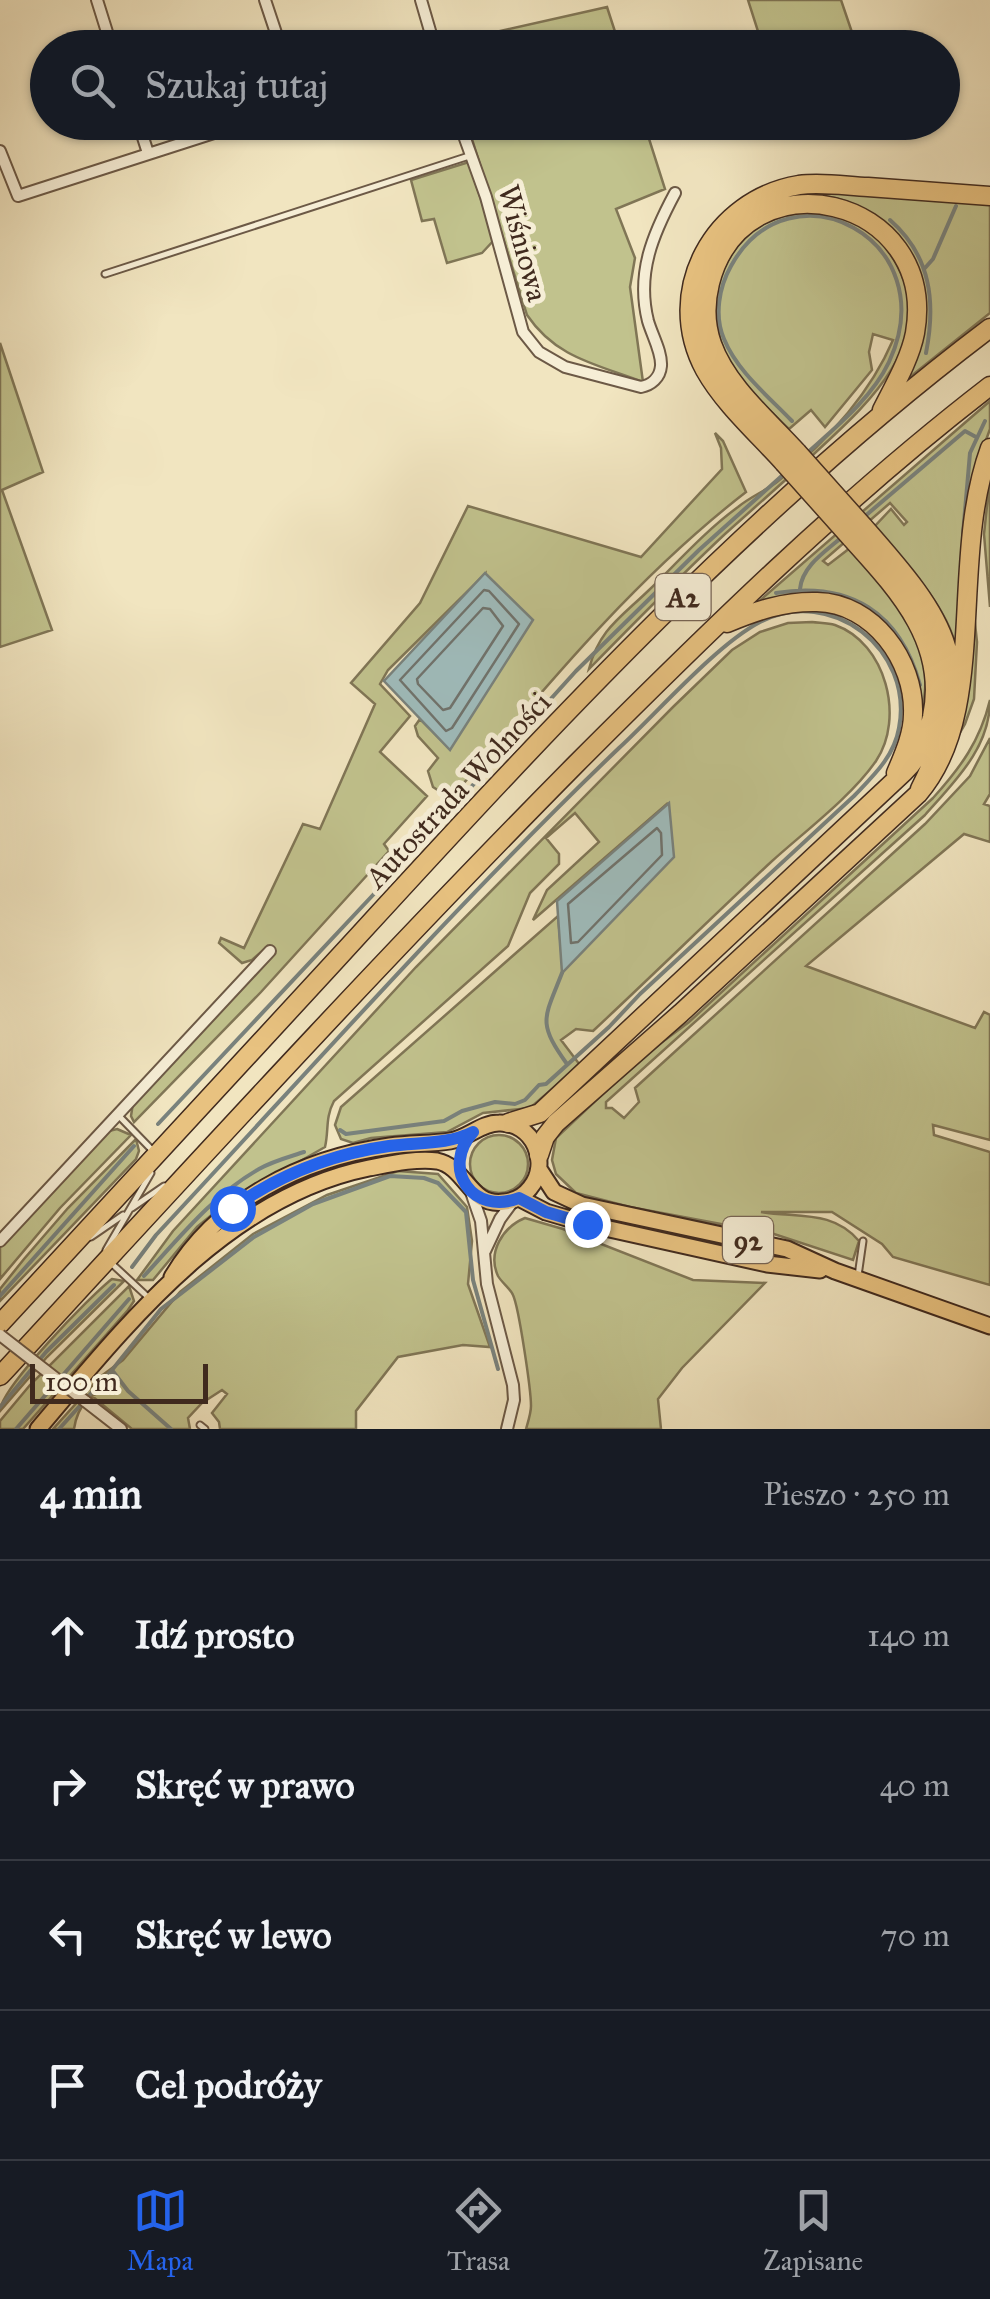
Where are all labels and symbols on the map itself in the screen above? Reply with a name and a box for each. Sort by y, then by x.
street label: Wiśniowa [490,181,556,306]
road number: A2 [656,574,710,620]
street label: Autostrada Wolności [356,684,558,897]
route start [210,1186,256,1232]
route end [565,1202,611,1248]
road number: 92 [723,1217,773,1263]
scale bar [30,1359,208,1404]

